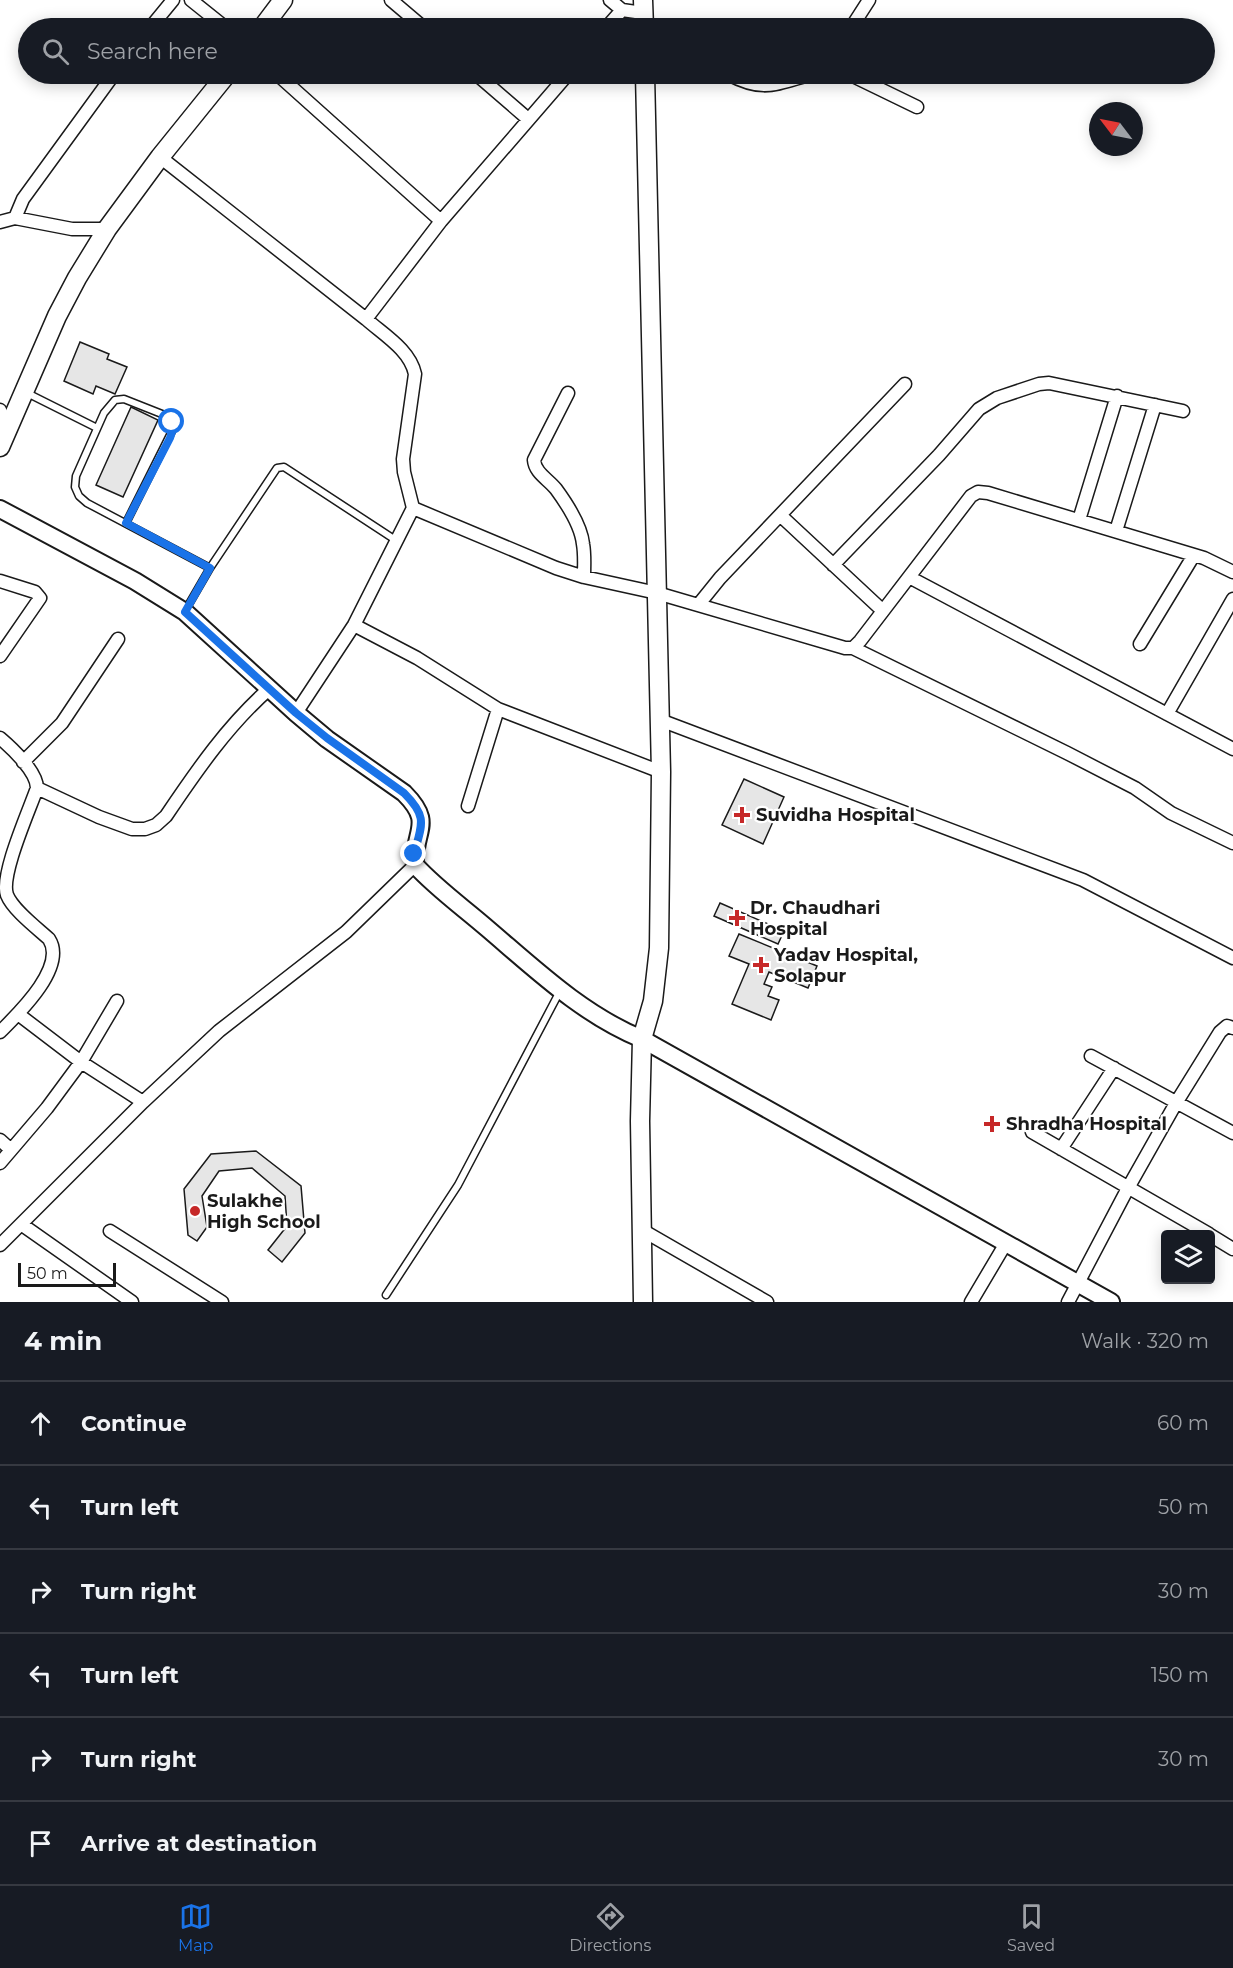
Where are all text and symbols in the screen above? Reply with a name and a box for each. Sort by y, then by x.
search box [18,18,1215,84]
icon: search [39,35,72,68]
text: Search here [87,38,218,65]
north arrow [1089,102,1143,156]
route start [158,408,184,434]
place label: Suvidha Hospital [756,804,915,826]
marker: Suvidha Hospital [733,806,751,824]
route end [400,840,426,866]
place label: Dr. Chaudhari Hospital [750,897,880,940]
marker: Dr. Chaudhari Hospital [728,909,746,927]
place label: Yadav Hospital, Solapur [773,944,918,987]
marker: Yadav Hospital, Solapur [752,956,770,974]
place label: Shradha Hospital [1006,1113,1167,1135]
marker: Shradha Hospital [983,1115,1001,1133]
place label: Sulakhe High School [207,1190,321,1233]
marker: Sulakhe High School [188,1204,202,1218]
map controls [1161,1230,1215,1284]
button: layers [1161,1230,1215,1284]
scale bar [18,1260,116,1288]
text: 50 m [27,1264,68,1283]
text: 4 min [24,1325,102,1357]
text: Walk · 320 m [1081,1329,1209,1353]
icon: ahead [24,1407,57,1440]
text: Continue [81,1410,187,1437]
text: 60 m [1157,1411,1209,1435]
icon: left [24,1491,57,1524]
text: Turn left [81,1494,179,1521]
text: 50 m [1158,1495,1209,1519]
icon: right [24,1575,57,1608]
text: Turn right [81,1578,196,1605]
text: 30 m [1158,1579,1209,1603]
icon: left [24,1659,57,1692]
text: Turn left [81,1662,179,1689]
text: 150 m [1151,1663,1209,1687]
icon: right [24,1743,57,1776]
text: Turn right [81,1746,196,1773]
text: 30 m [1158,1747,1209,1771]
icon: arrive [24,1827,57,1860]
text: Arrive at destination [81,1830,317,1857]
tab: Map [178,1900,213,1955]
tab: Directions [569,1900,651,1955]
tab: Saved [1007,1900,1055,1955]

